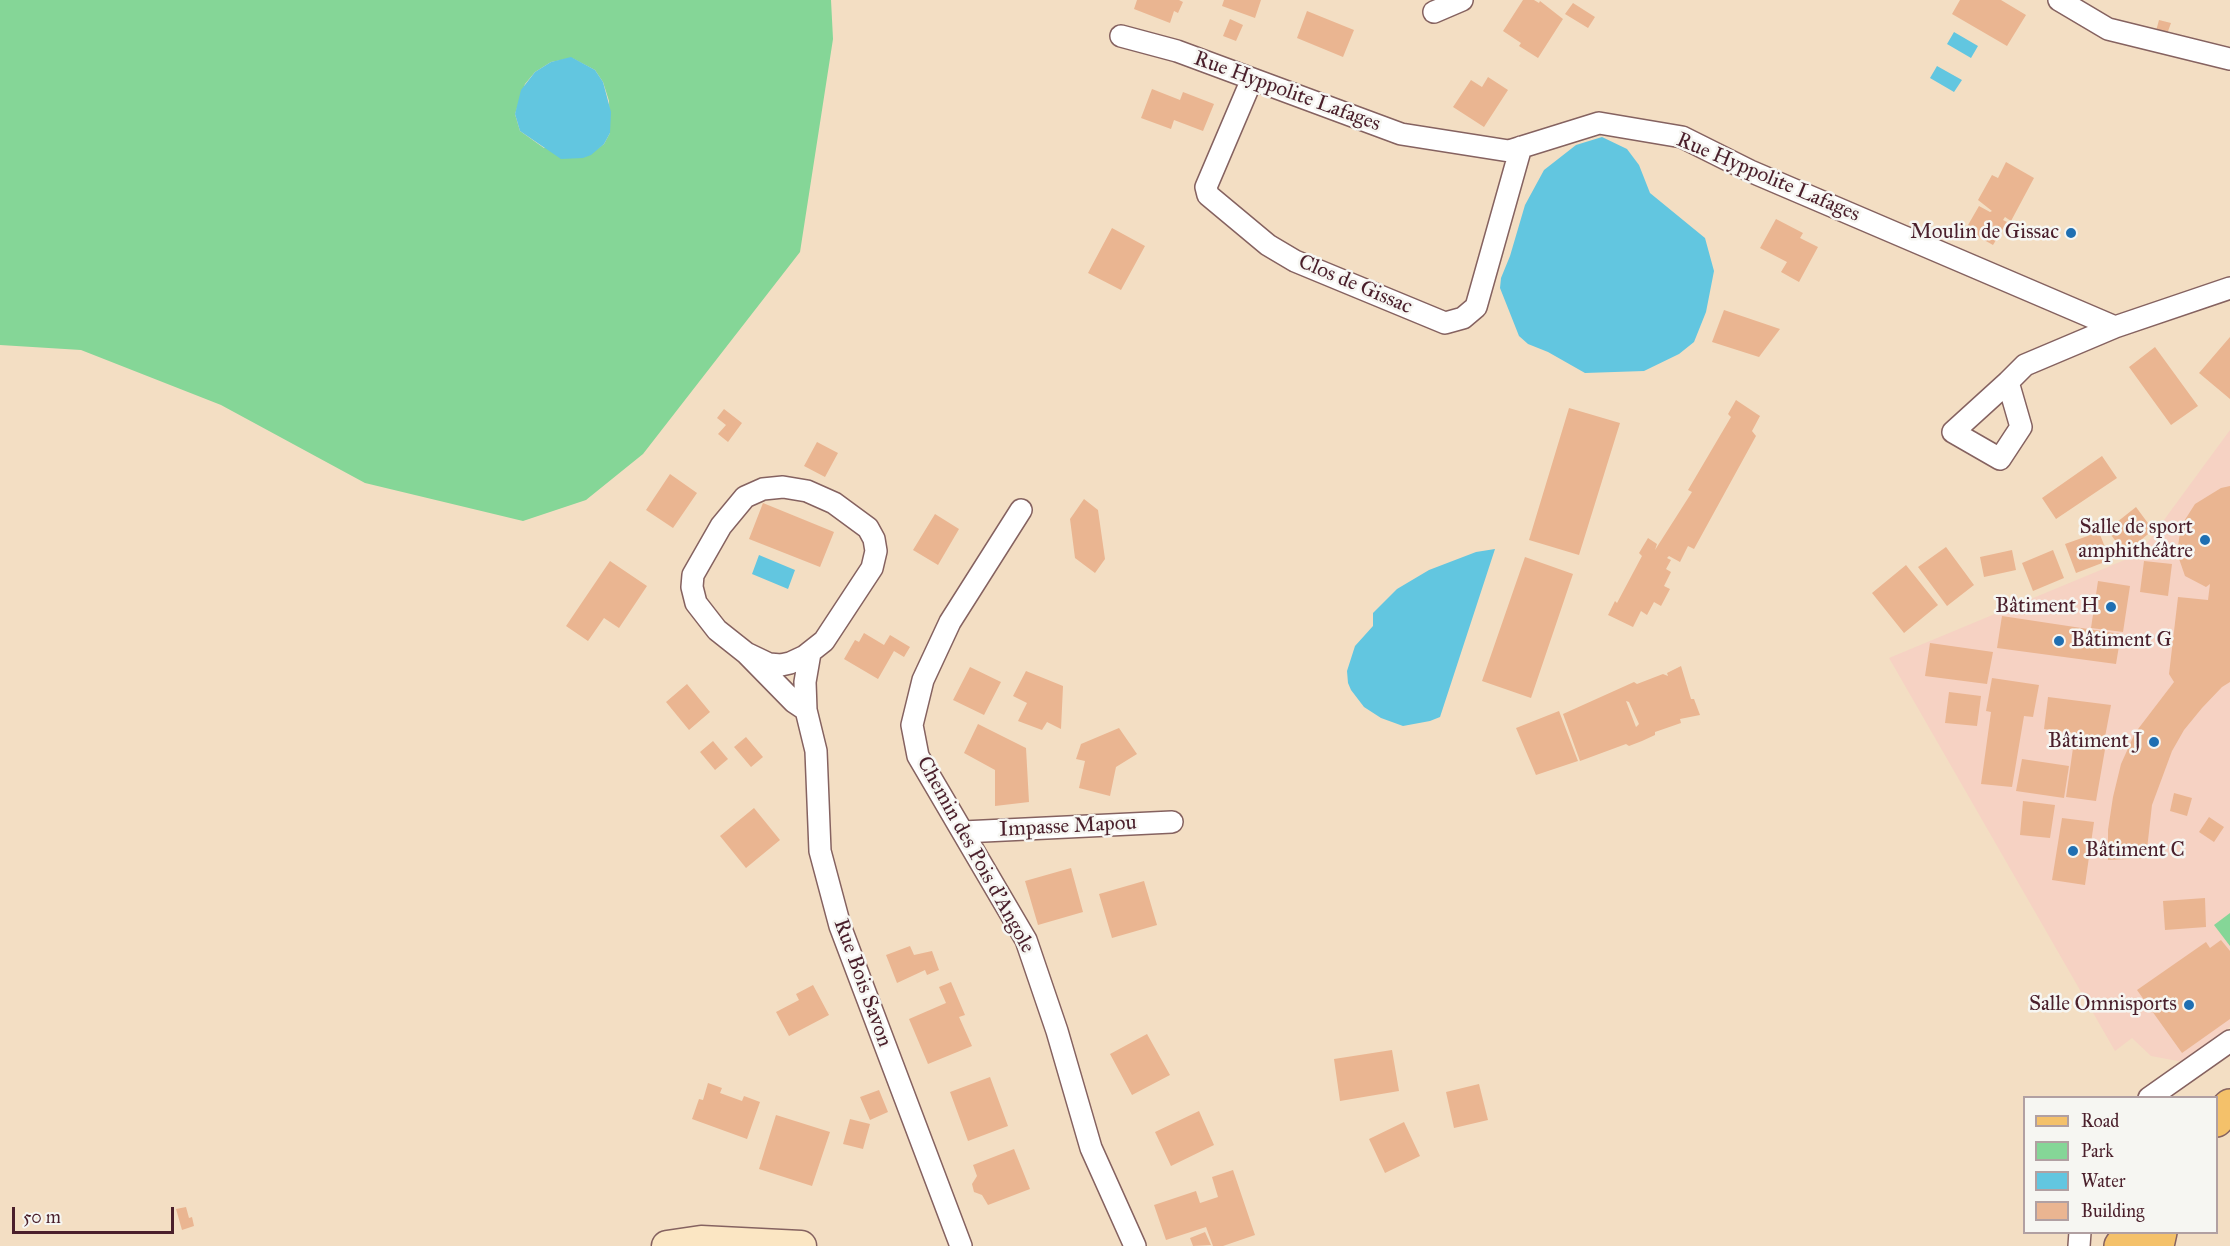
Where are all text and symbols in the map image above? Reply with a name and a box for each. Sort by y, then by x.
street label: Rue Hyppolite Lafages [1190,46,1384,138]
street label: Rue Hyppolite Lafages [1672,128,1864,228]
place label: Moulin de Gissac [1910,220,2059,246]
marker: Moulin de Gissac [2064,226,2078,240]
street label: Clos de Gissac [1294,250,1416,320]
place label: Salle de sport amphithéâtre [2078,515,2193,565]
marker: Salle de sport amphithéâtre [2198,533,2212,547]
place label: Bâtiment H [1995,594,2099,620]
marker: Bâtiment H [2104,600,2118,614]
place label: Bâtiment G [2071,628,2172,654]
marker: Bâtiment G [2052,634,2066,648]
place label: Bâtiment J [2048,729,2142,755]
marker: Bâtiment J [2147,735,2161,749]
street label: Chemin des Pois d'Angole [910,752,1040,958]
street label: Impasse Mapou [999,811,1137,843]
place label: Bâtiment C [2085,838,2185,864]
marker: Bâtiment C [2066,844,2080,858]
street label: Rue Bois Savon [827,916,897,1050]
place label: Salle Omnisports [2029,992,2177,1018]
marker: Salle Omnisports [2182,998,2196,1012]
legend [2023,1096,2218,1234]
text: Road [2081,1110,2119,1132]
text: Park [2081,1140,2114,1162]
text: Water [2081,1170,2125,1192]
scale bar [15,1195,177,1233]
text: Building [2081,1200,2144,1222]
text: 50 m [23,1206,61,1228]

